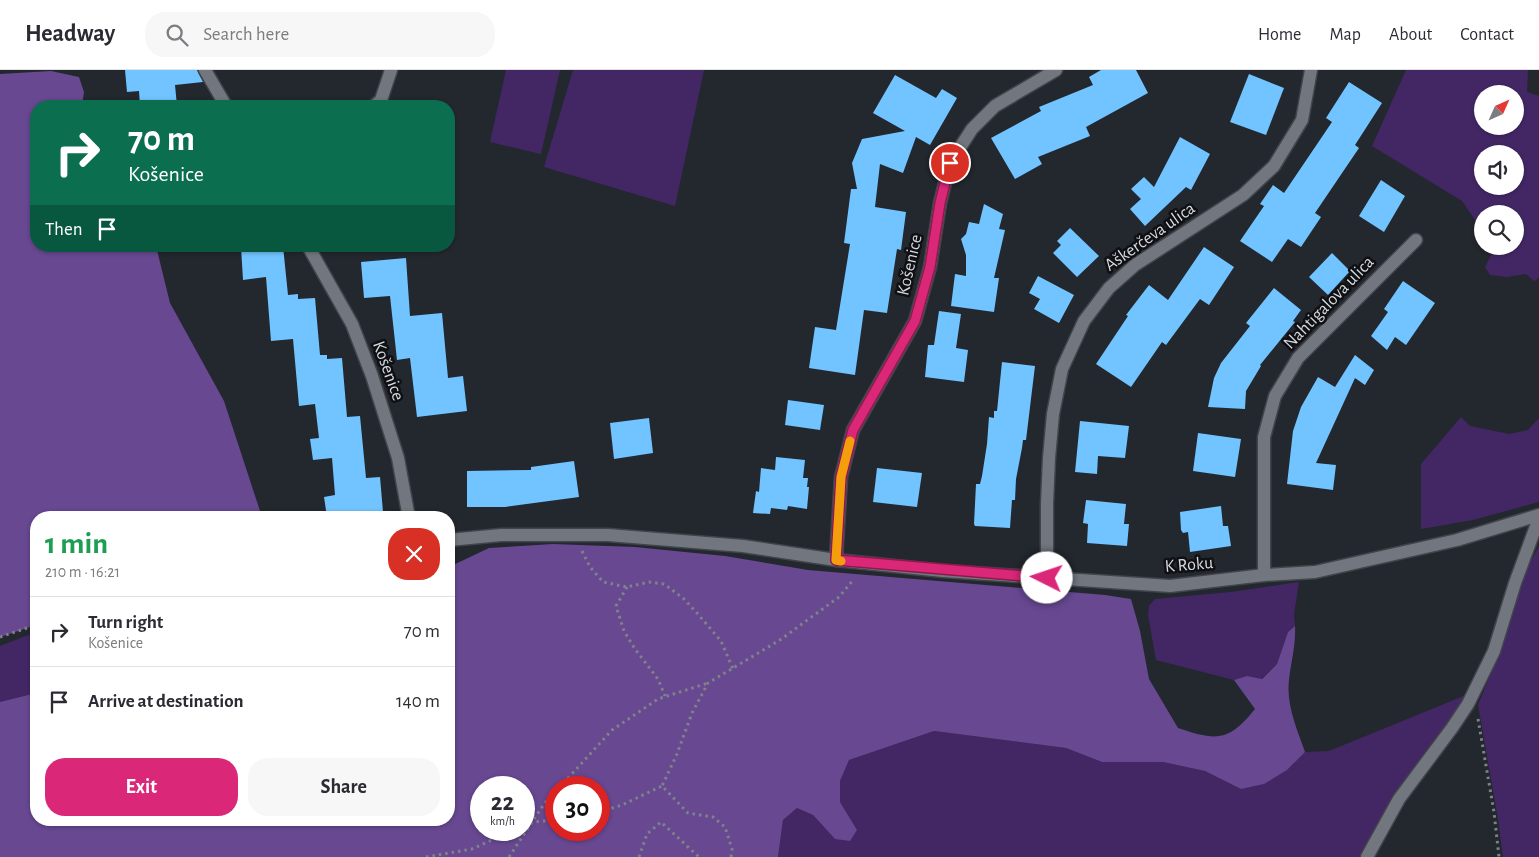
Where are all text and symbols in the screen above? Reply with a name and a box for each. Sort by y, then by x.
search box [145,12,495,57]
icon: search [163,21,191,49]
text: Headway [25,22,115,46]
text: Search here [203,25,289,44]
text: Home [1258,26,1301,44]
text: Map [1329,26,1361,44]
text: About [1389,26,1432,44]
text: Contact [1460,26,1514,44]
north arrow [1474,85,1524,135]
map controls [1474,85,1524,255]
icon: right [45,120,110,185]
text: 70 m [128,122,195,157]
pin [929,142,971,184]
button: sound [1474,145,1524,195]
icon: arrive [936,149,964,177]
text: Košenice [128,163,204,185]
street label: Aškerčeva ulica [1101,199,1199,275]
button: search [1474,205,1524,255]
icon: arrive [93,215,121,243]
text: Then [45,220,83,239]
street label: Košenice [894,233,926,297]
street label: Nahtigalova ulica [1280,253,1378,353]
street label: Košenice [369,339,407,403]
button: close [388,528,440,580]
text: 1 min [45,529,108,559]
position arrow [1020,551,1072,603]
street label: K Roku [1164,554,1214,576]
text: 210 m · 16:21 [45,564,120,580]
text: Turn right [88,613,163,632]
icon: right [45,618,73,646]
text: 70 m [404,622,440,641]
text: Košenice [88,635,143,651]
icon: arrive [45,688,73,716]
text: Arrive at destination [88,692,244,711]
text: 140 m [396,692,440,711]
button: Exit [45,758,238,816]
button: Share [248,758,440,816]
speed limit sign: 30 [545,776,610,841]
text: 22 [491,790,514,815]
text: km/h [490,815,515,827]

